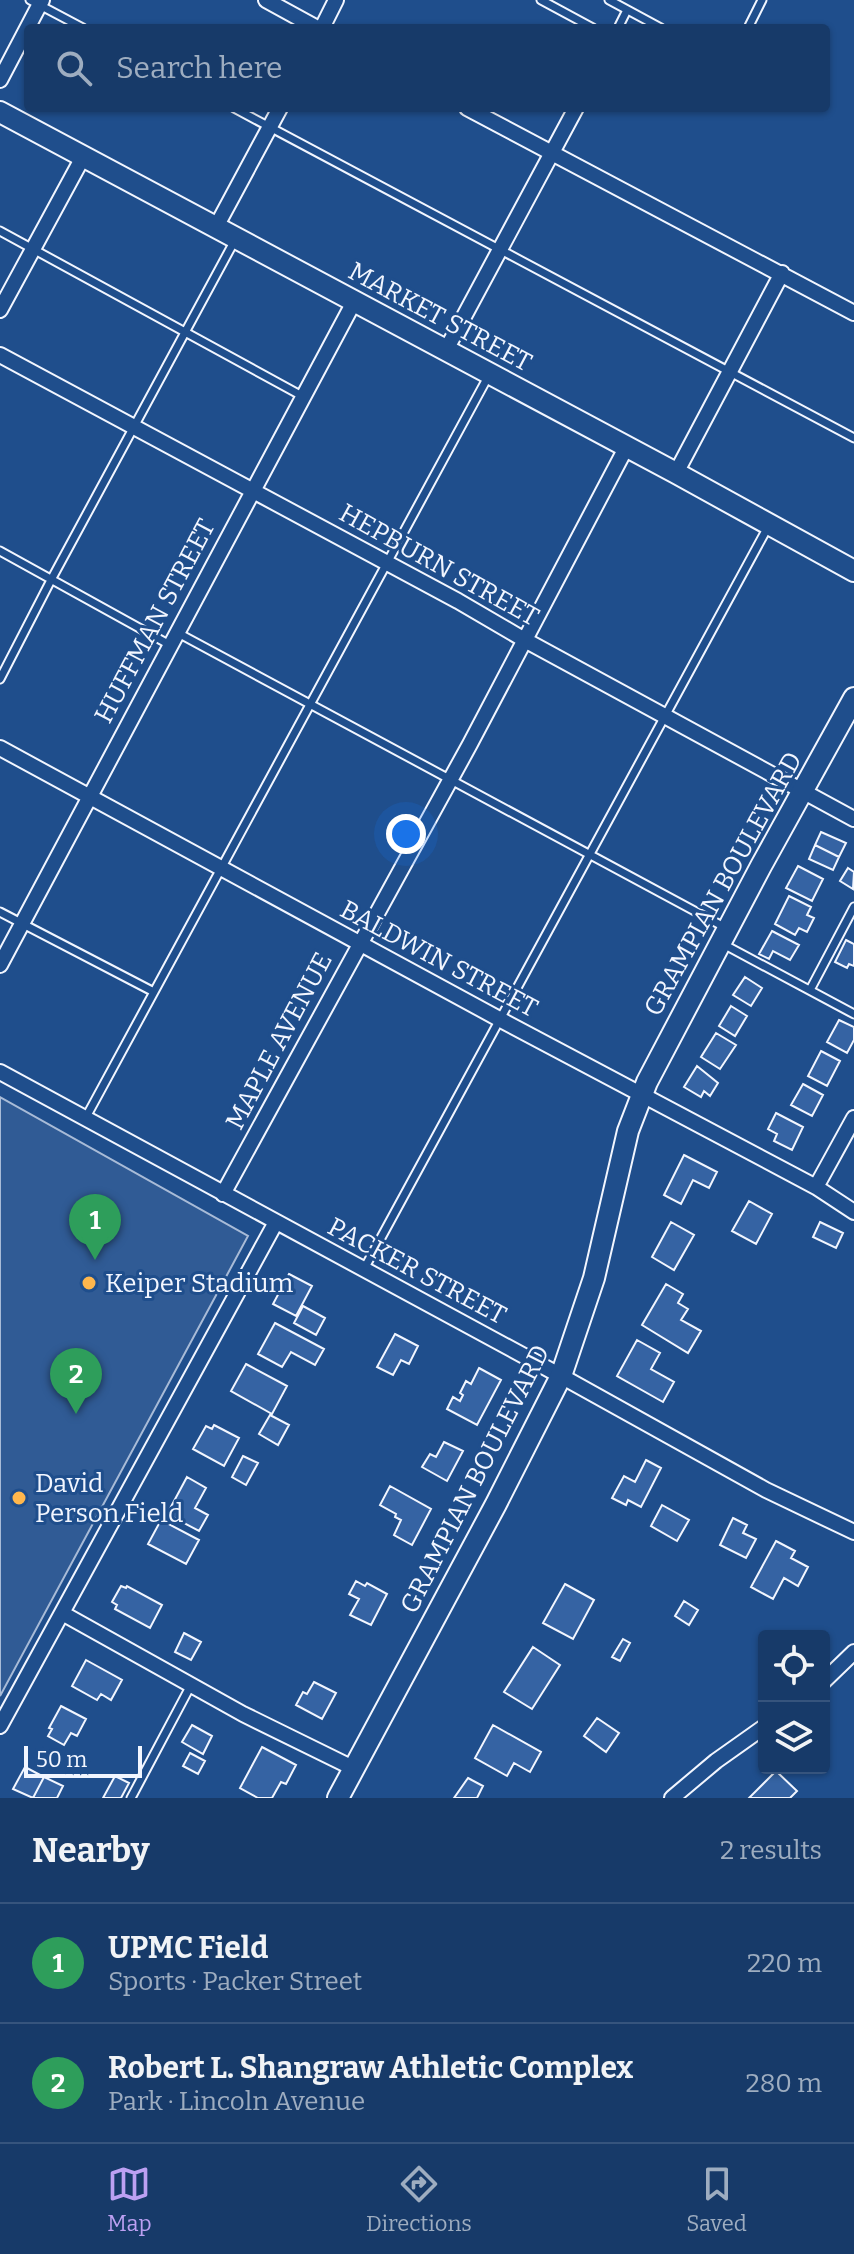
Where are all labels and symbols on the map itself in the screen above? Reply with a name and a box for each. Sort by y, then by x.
street label: MARKET STREET [343,256,537,378]
street label: HEPBURN STREET [334,497,544,633]
street label: HUFFMAN STREET [88,514,222,728]
street label: GRAMPIAN BOULEVARD [637,747,809,1021]
your location [386,814,426,854]
street label: BALDWIN STREET [335,894,543,1024]
street label: MAPLE AVENUE [219,947,339,1135]
pin: 1 [69,1194,121,1260]
street label: PACKER STREET [323,1211,511,1331]
place label: Keiper Stadium [105,1268,294,1299]
marker: Keiper Stadium [80,1274,98,1292]
street label: GRAMPIAN BOULEVARD [394,1340,556,1618]
pin: 2 [50,1348,102,1414]
place label: David Person Field [35,1468,184,1529]
marker: David Person Field [10,1489,28,1507]
scale bar [24,1742,142,1778]

